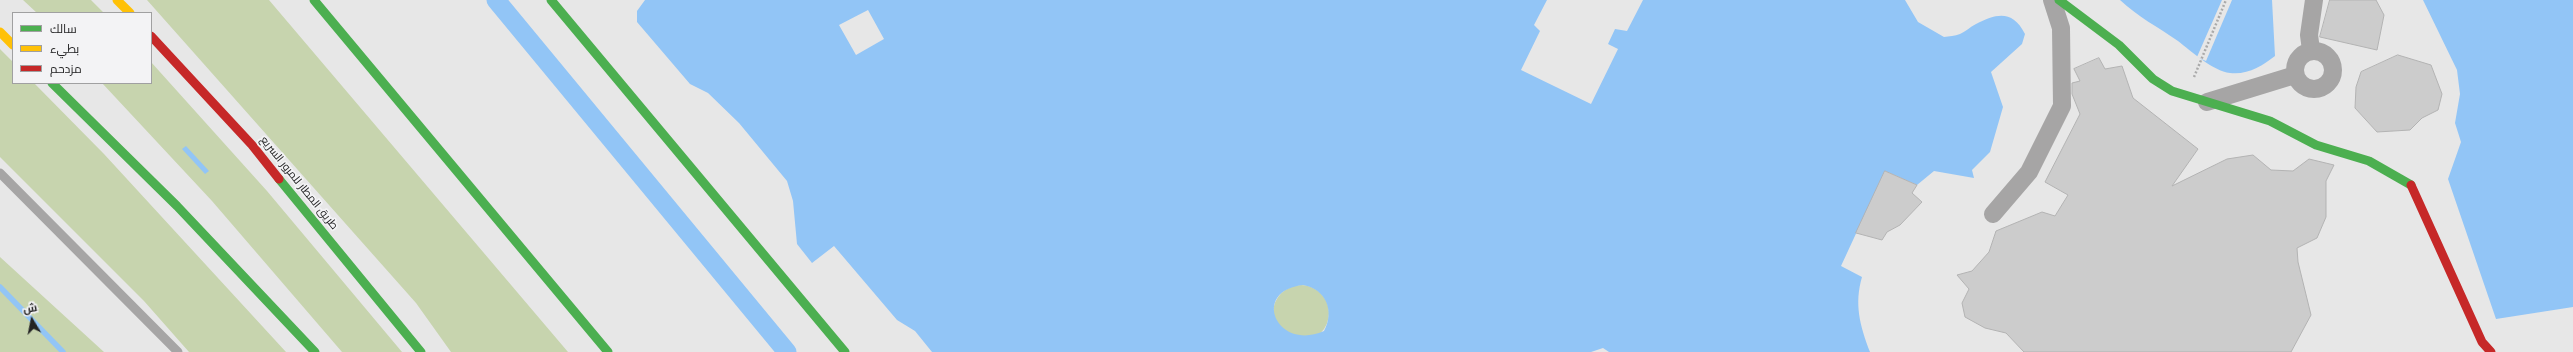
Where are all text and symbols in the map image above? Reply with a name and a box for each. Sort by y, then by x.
legend [12,12,152,84]
text: سالك [50,21,77,36]
text: بطيء [50,41,79,56]
text: مزدحم [50,61,82,76]
street label: طريق المطار للمرور السريع [257,134,341,232]
north arrow [12,300,52,340]
text: ش [22,300,38,316]

